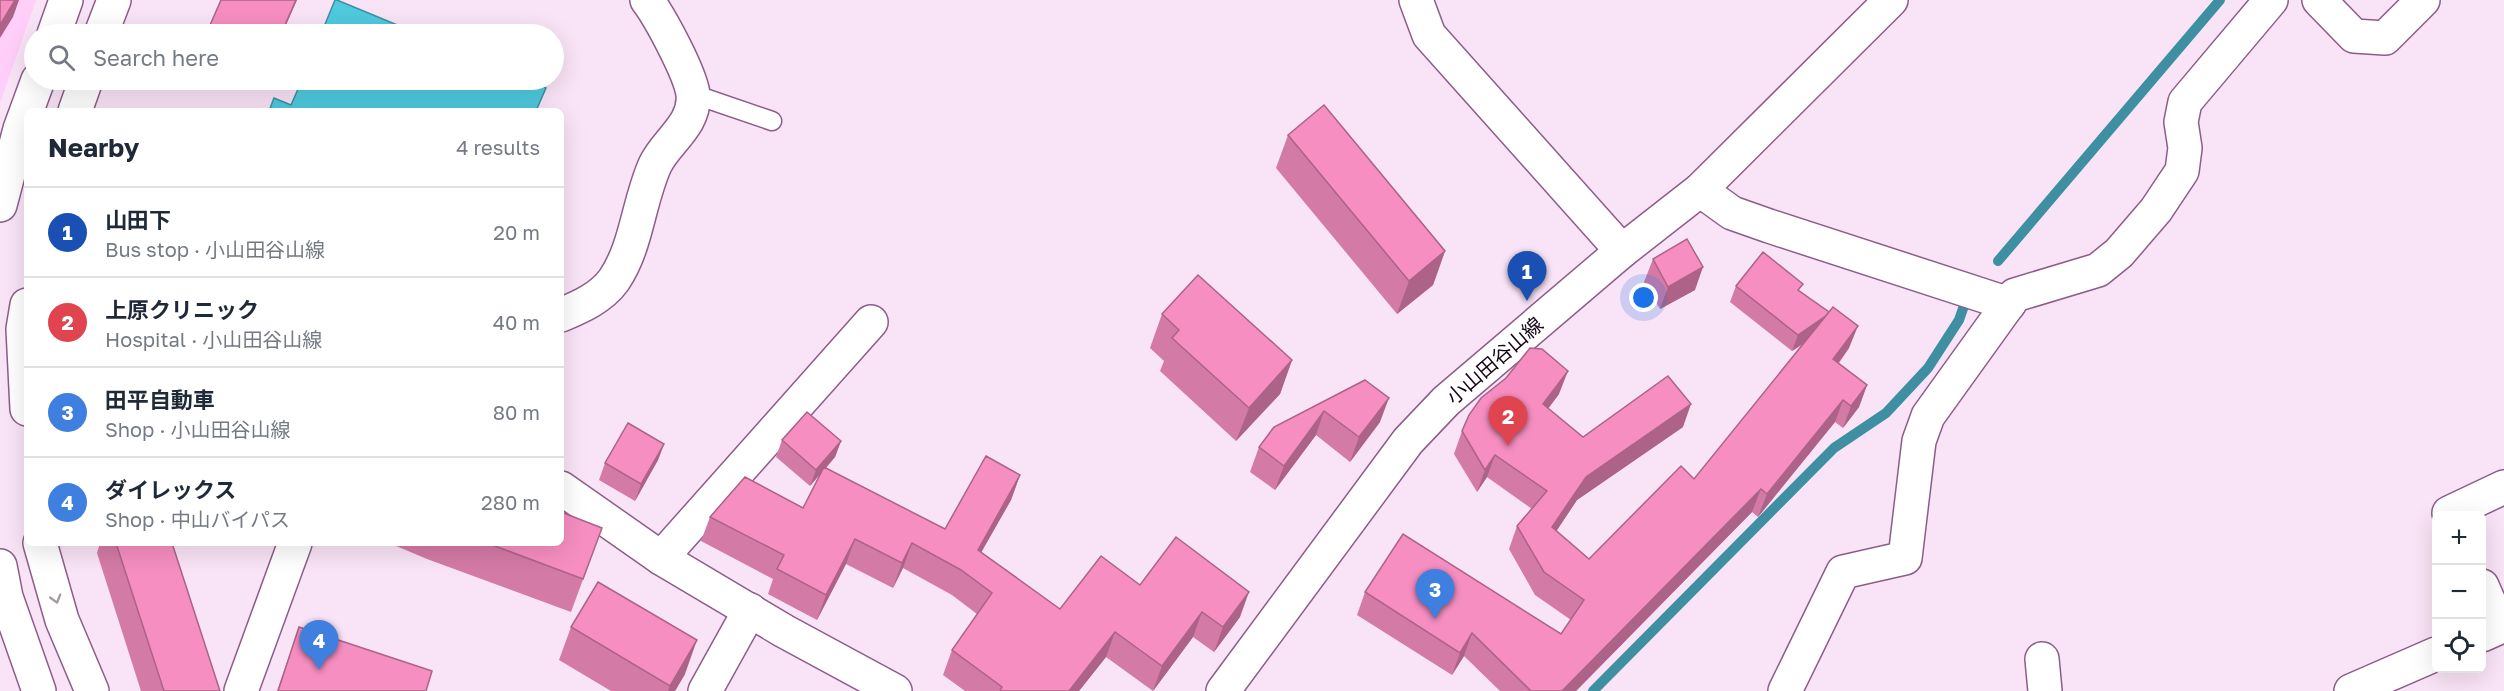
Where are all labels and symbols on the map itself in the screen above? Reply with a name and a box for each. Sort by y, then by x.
pin: 1 [1508,252,1546,301]
your location [1629,283,1658,312]
street label: 小山田谷山線 [1441,312,1547,408]
pin: 2 [1488,396,1528,446]
pin: 3 [1416,570,1454,619]
one-way arrow [49,593,61,604]
pin: 4 [300,620,338,670]

